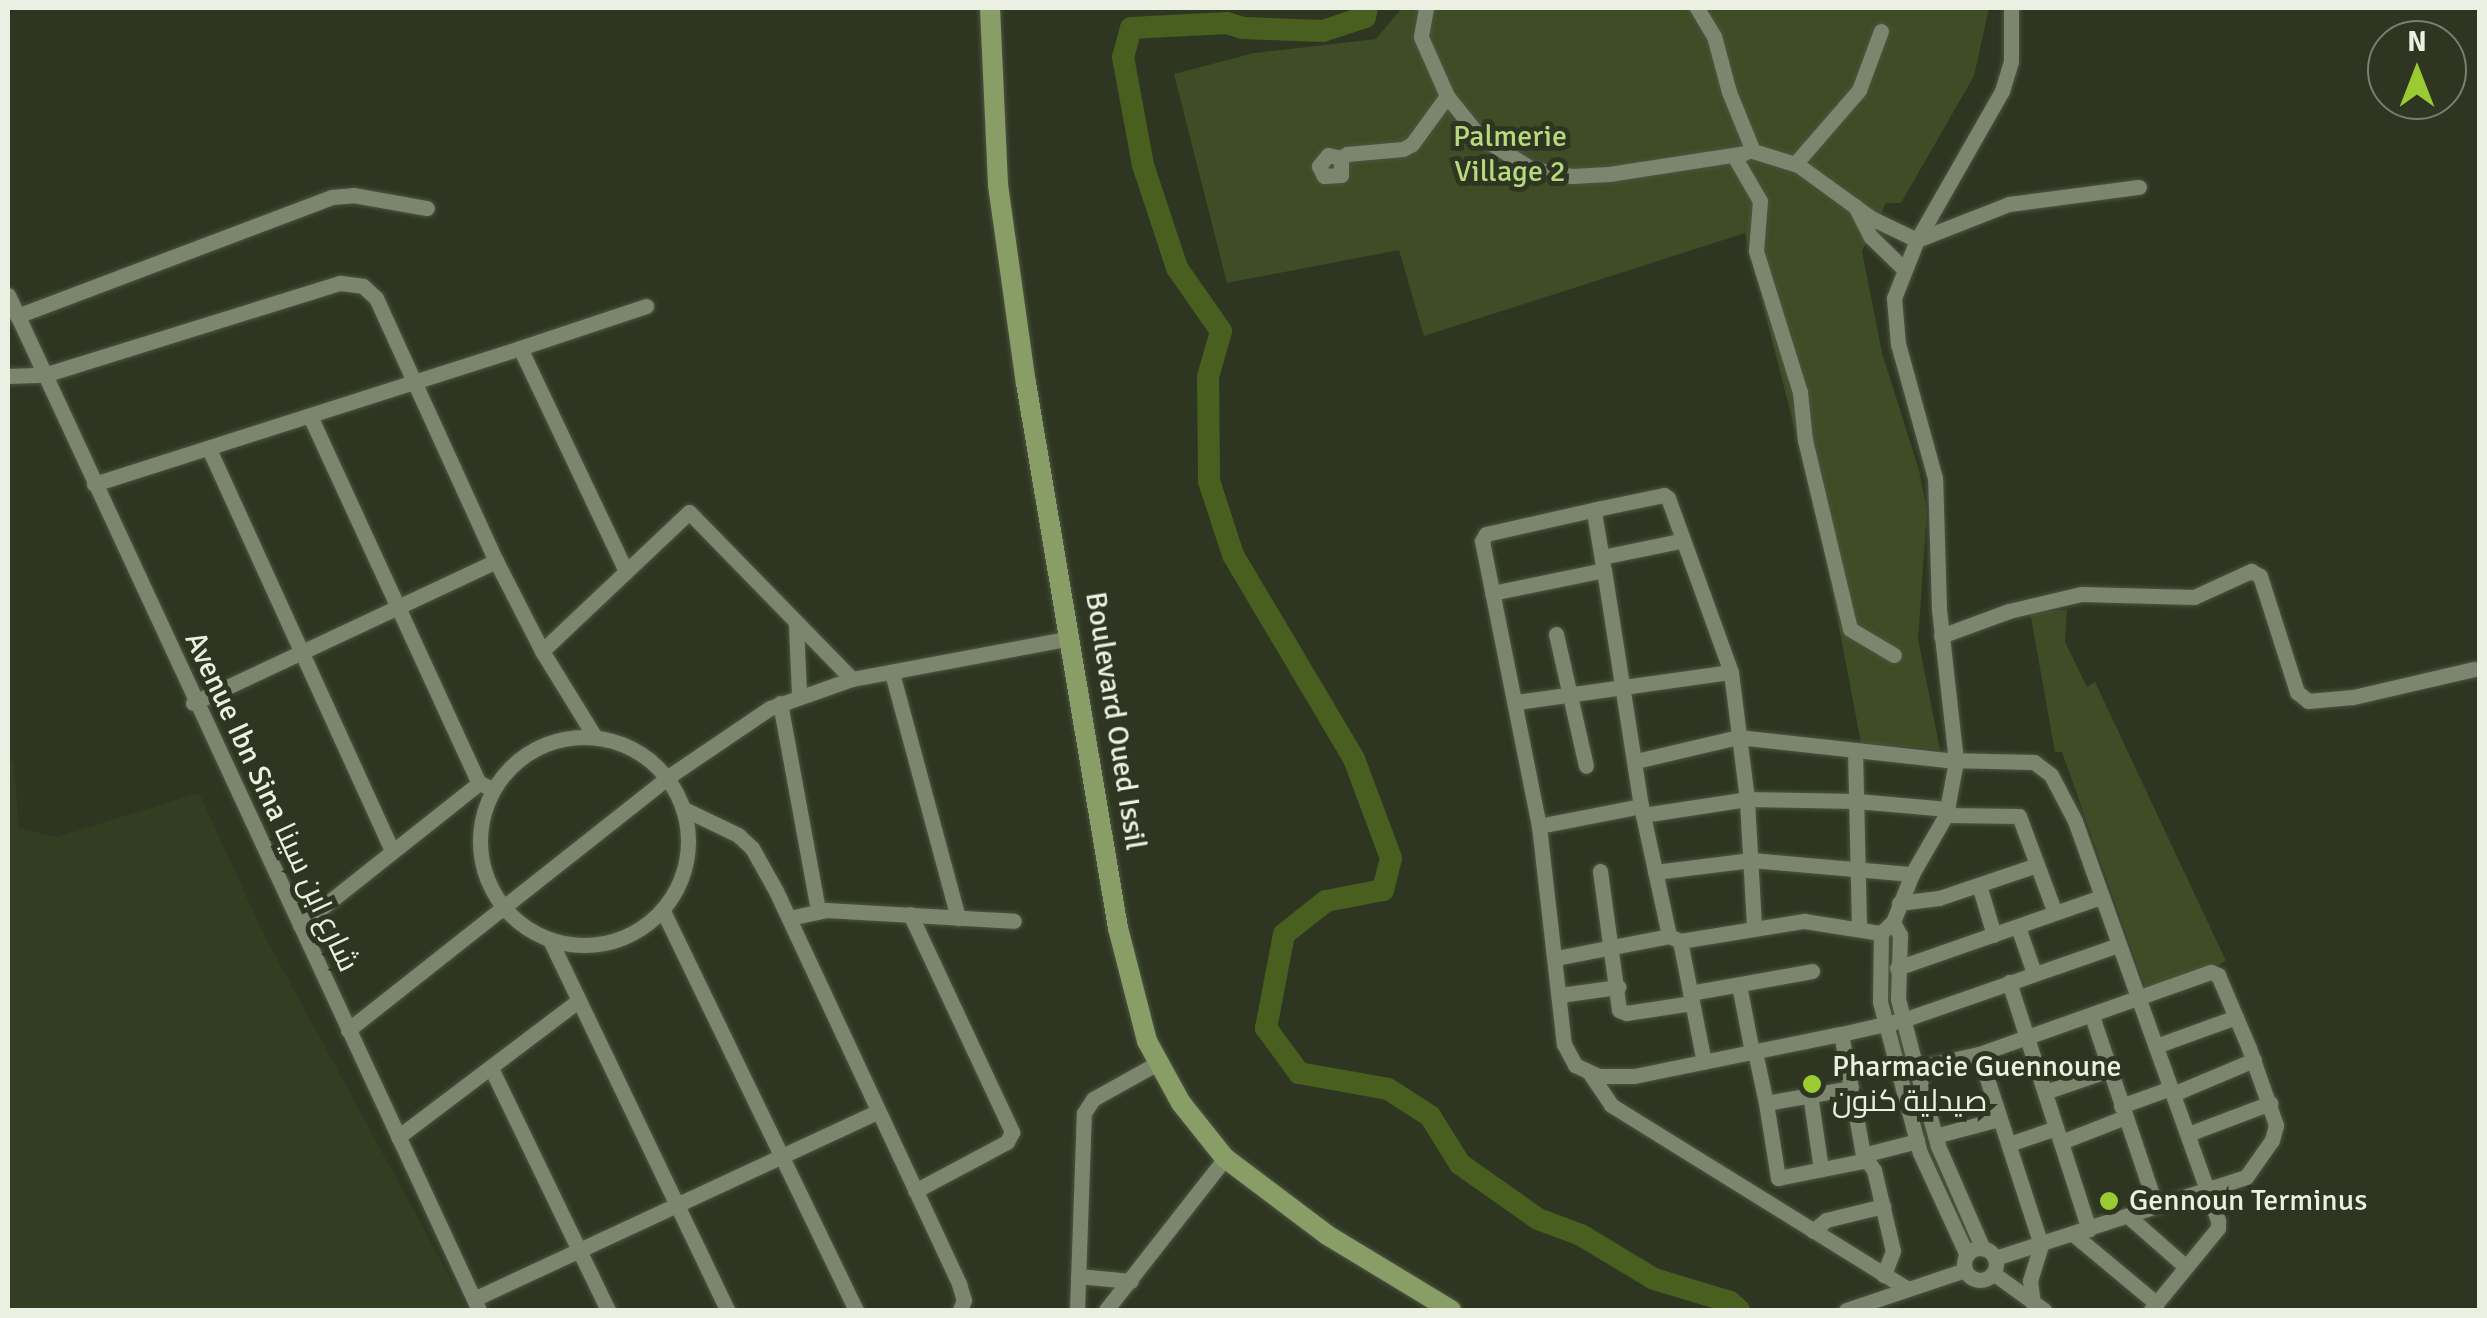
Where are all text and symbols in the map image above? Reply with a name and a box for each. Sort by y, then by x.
north arrow [2367,20,2467,120]
text: N [2407,25,2427,59]
park label: Palmerie Village 2 [1453,119,1567,190]
street label: Boulevard Oued Issil [1077,589,1153,853]
street label: Avenue Ibn Sina شارع ابن سينا [176,626,366,978]
place label: Pharmacie Guennoune صيدلية كنون [1832,1049,2122,1120]
marker: Pharmacie Guennoune صيدلية كنون [1801,1073,1823,1095]
place label: Gennoun Terminus [2129,1183,2367,1219]
marker: Gennoun Terminus [2098,1190,2120,1212]

